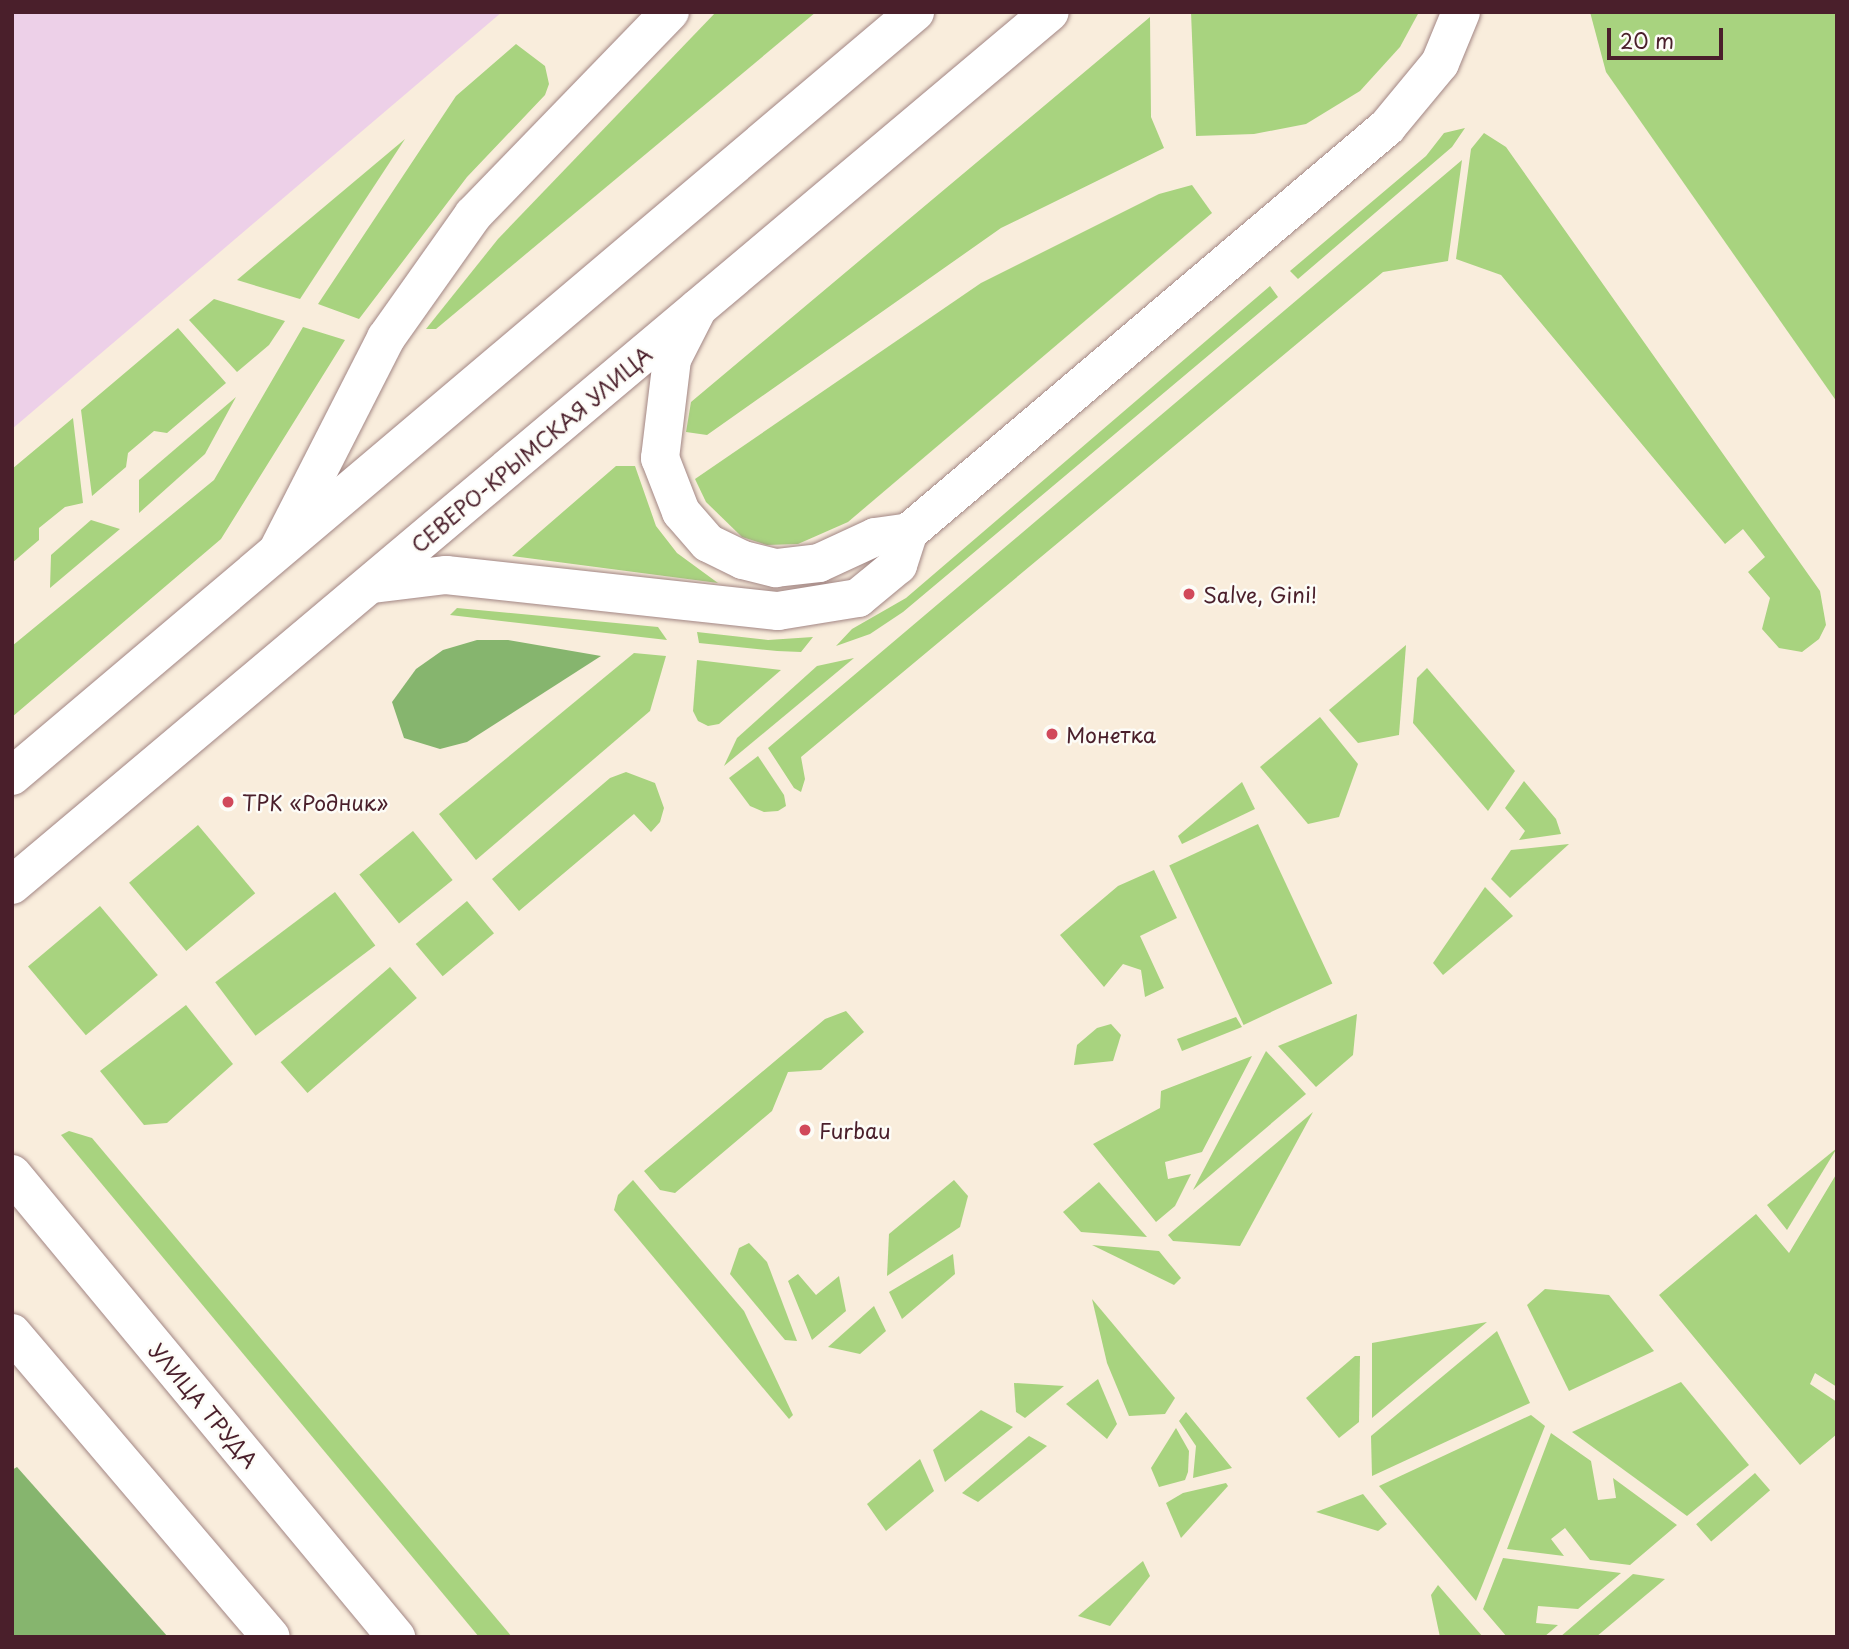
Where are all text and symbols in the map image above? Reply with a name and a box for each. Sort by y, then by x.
scale bar [1611,14,1727,58]
text: 20 m [1620,24,1674,56]
street label: СЕВЕРО-КРЫМСКАЯ УЛИЦА [406,341,656,557]
place label: Salve, Gini! [1203,581,1318,607]
marker: Salve, Gini! [1181,586,1197,602]
place label: Монетка [1066,721,1156,747]
marker: Монетка [1044,726,1060,742]
place label: ТРК «Родник» [242,789,388,815]
marker: ТРК «Родник» [220,794,236,810]
place label: Furbau [819,1117,891,1143]
marker: Furbau [797,1122,813,1138]
street label: УЛИЦА ТРУДА [144,1337,264,1473]

